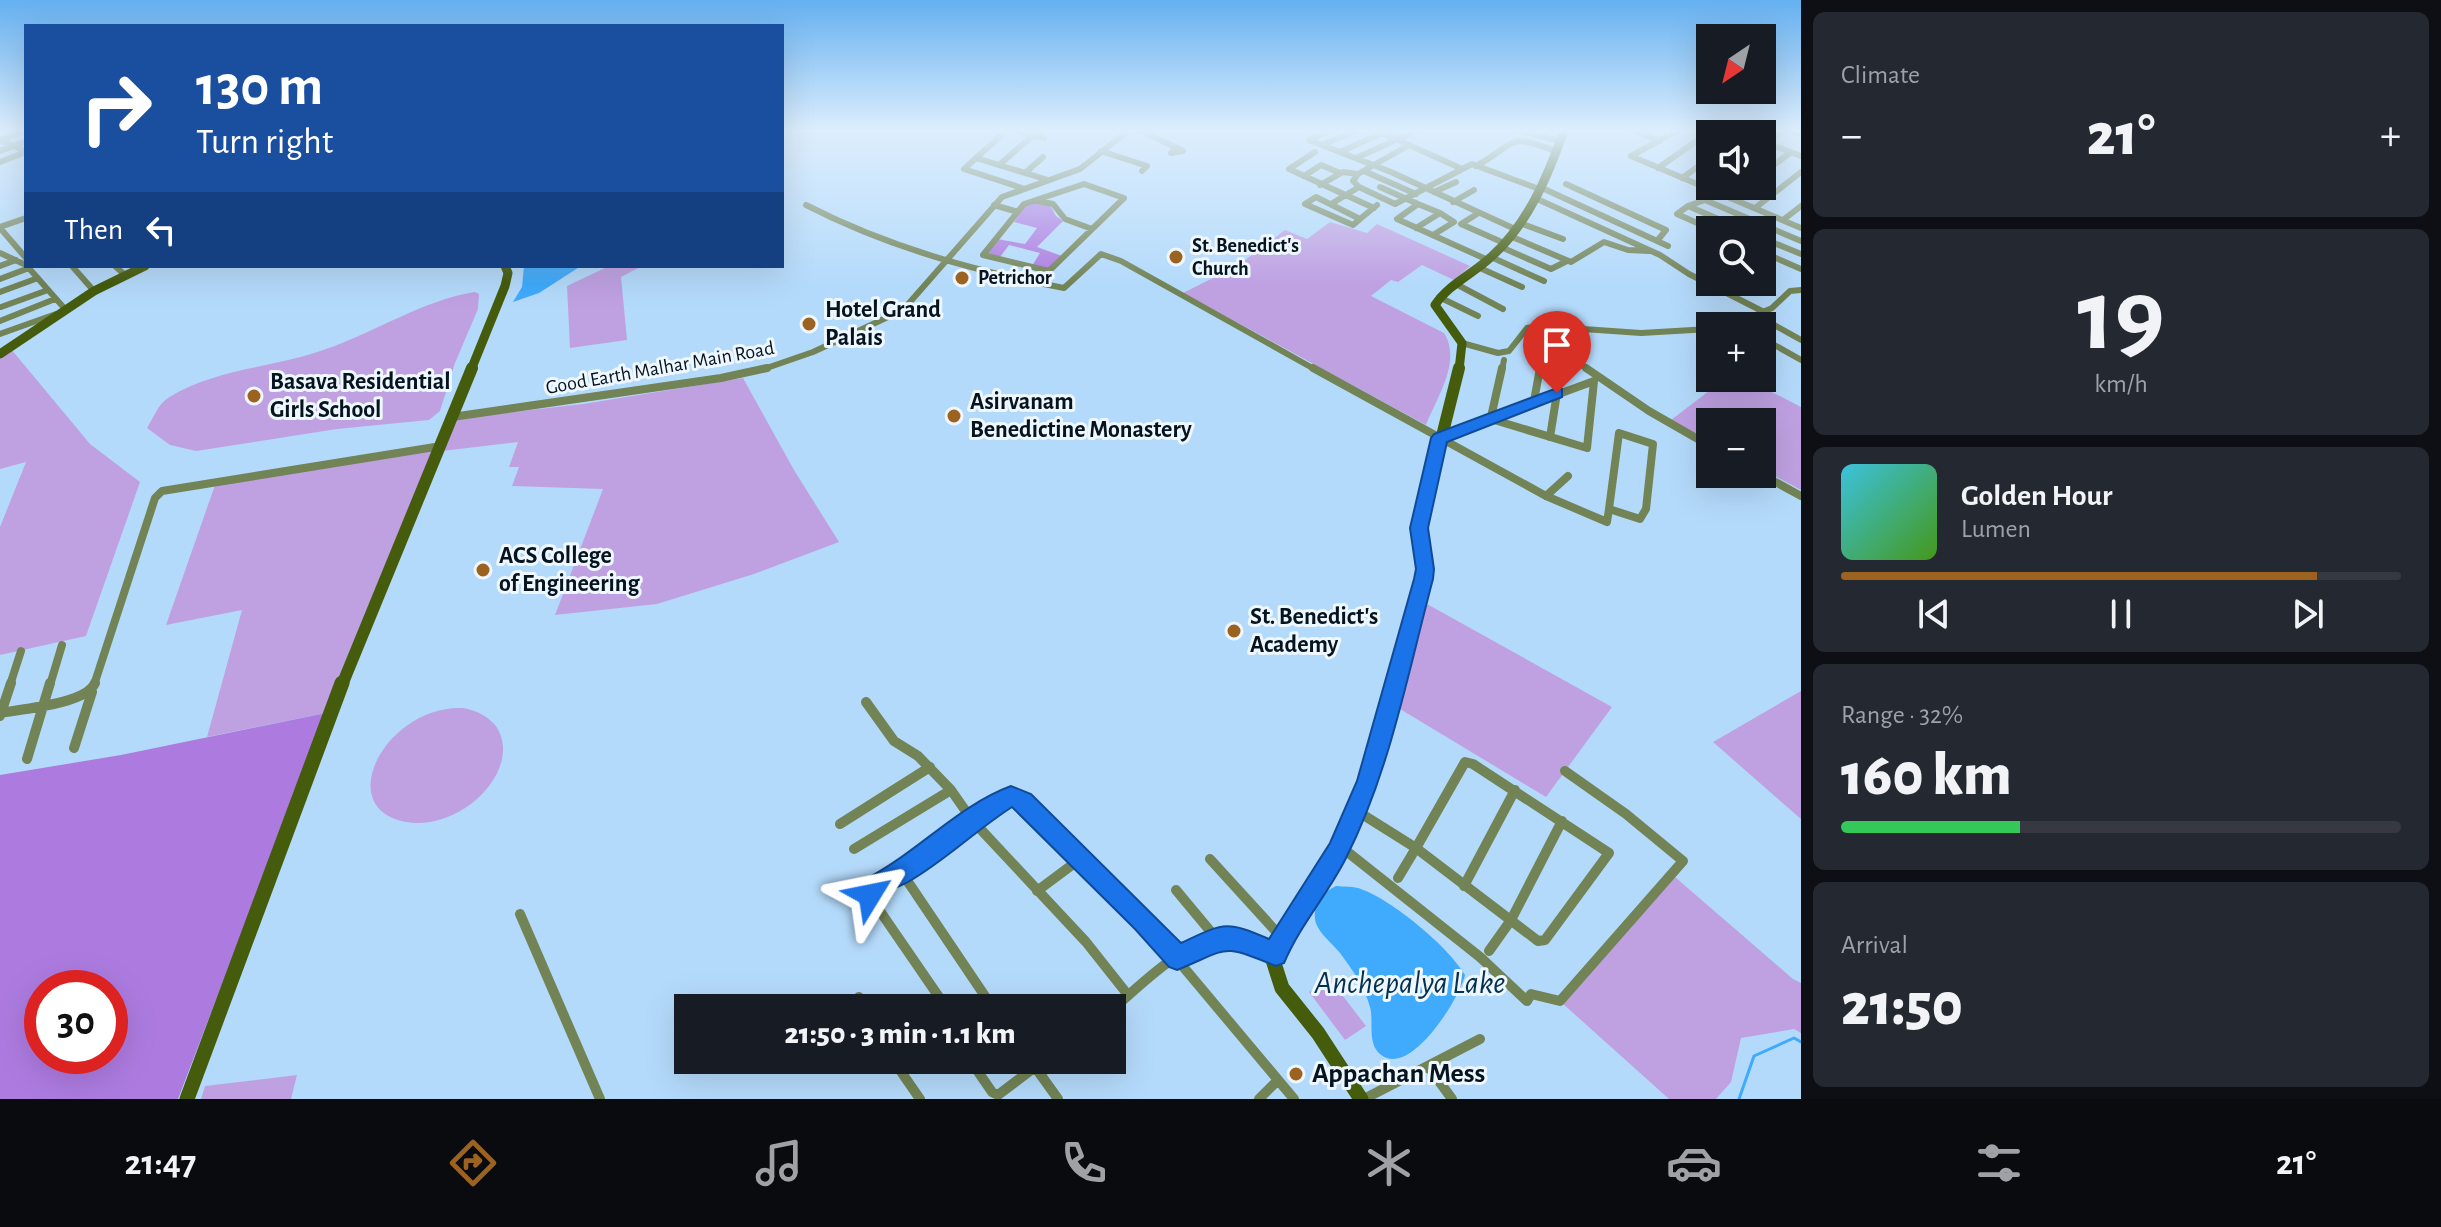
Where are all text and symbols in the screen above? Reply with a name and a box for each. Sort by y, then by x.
north arrow [1696,24,1776,104]
map controls [1696,24,1776,488]
icon: right [64,56,168,160]
text: 130 m [196,59,323,115]
text: Climate [1841,62,1920,88]
text: 21° [2087,106,2155,166]
text: − [1841,114,1862,158]
text: + [2380,114,2401,158]
button: sound [1696,120,1776,200]
text: Turn right [196,124,333,160]
icon: left [139,208,183,252]
text: Then [64,215,123,245]
button: search [1696,216,1776,296]
place label: St. Benedict's Church [1192,236,1299,279]
marker: St. Benedict's Church [1167,248,1185,266]
text: 19 [2077,265,2165,369]
place label: Petrichor [978,268,1052,288]
marker: Petrichor [953,269,971,287]
place label: Hotel Grand Palais [825,298,941,350]
pin [1523,311,1591,393]
button: + [1696,312,1776,392]
marker: Hotel Grand Palais [800,315,818,333]
icon: arrive [1535,323,1579,367]
street label: Good Earth Malhar Main Road [544,338,776,398]
place label: Basava Residential Girls School [270,370,451,422]
text: km/h [2094,371,2148,397]
marker: Basava Residential Girls School [245,387,263,405]
place label: Asirvanam Benedictine Monastery [970,390,1192,442]
marker: Asirvanam Benedictine Monastery [945,407,963,425]
button: − [1696,408,1776,488]
text: Golden Hour [1961,481,2113,511]
text: Lumen [1961,516,2031,542]
place label: ACS College of Engineering [499,544,640,596]
marker: ACS College of Engineering [474,561,492,579]
icon: previous [1912,592,1956,636]
icon: pause [2099,592,2143,636]
icon: next [2286,592,2330,636]
place label: St. Benedict's Academy [1250,605,1378,657]
marker: St. Benedict's Academy [1225,622,1243,640]
text: Range · 32% [1841,702,1963,728]
text: 160 km [1841,746,2012,806]
position arrow [828,853,912,937]
text: Arrival [1841,932,1908,958]
water label: Anchepalya Lake [1314,967,1505,1000]
speed limit sign: 30 [24,970,128,1074]
text: 21:50 [1841,976,1963,1036]
text: 21:50 · 3 min · 1.1 km [785,1019,1016,1049]
place label: Appachan Mess [1312,1060,1485,1088]
marker: Appachan Mess [1287,1065,1305,1083]
icon: directions [445,1135,501,1191]
icon: music [751,1135,807,1191]
icon: phone [1056,1135,1112,1191]
icon: climate [1361,1135,1417,1191]
icon: car [1666,1135,1722,1191]
icon: filters [1971,1135,2027,1191]
text: 21:47 [125,1145,196,1181]
text: 21° [2276,1145,2316,1181]

